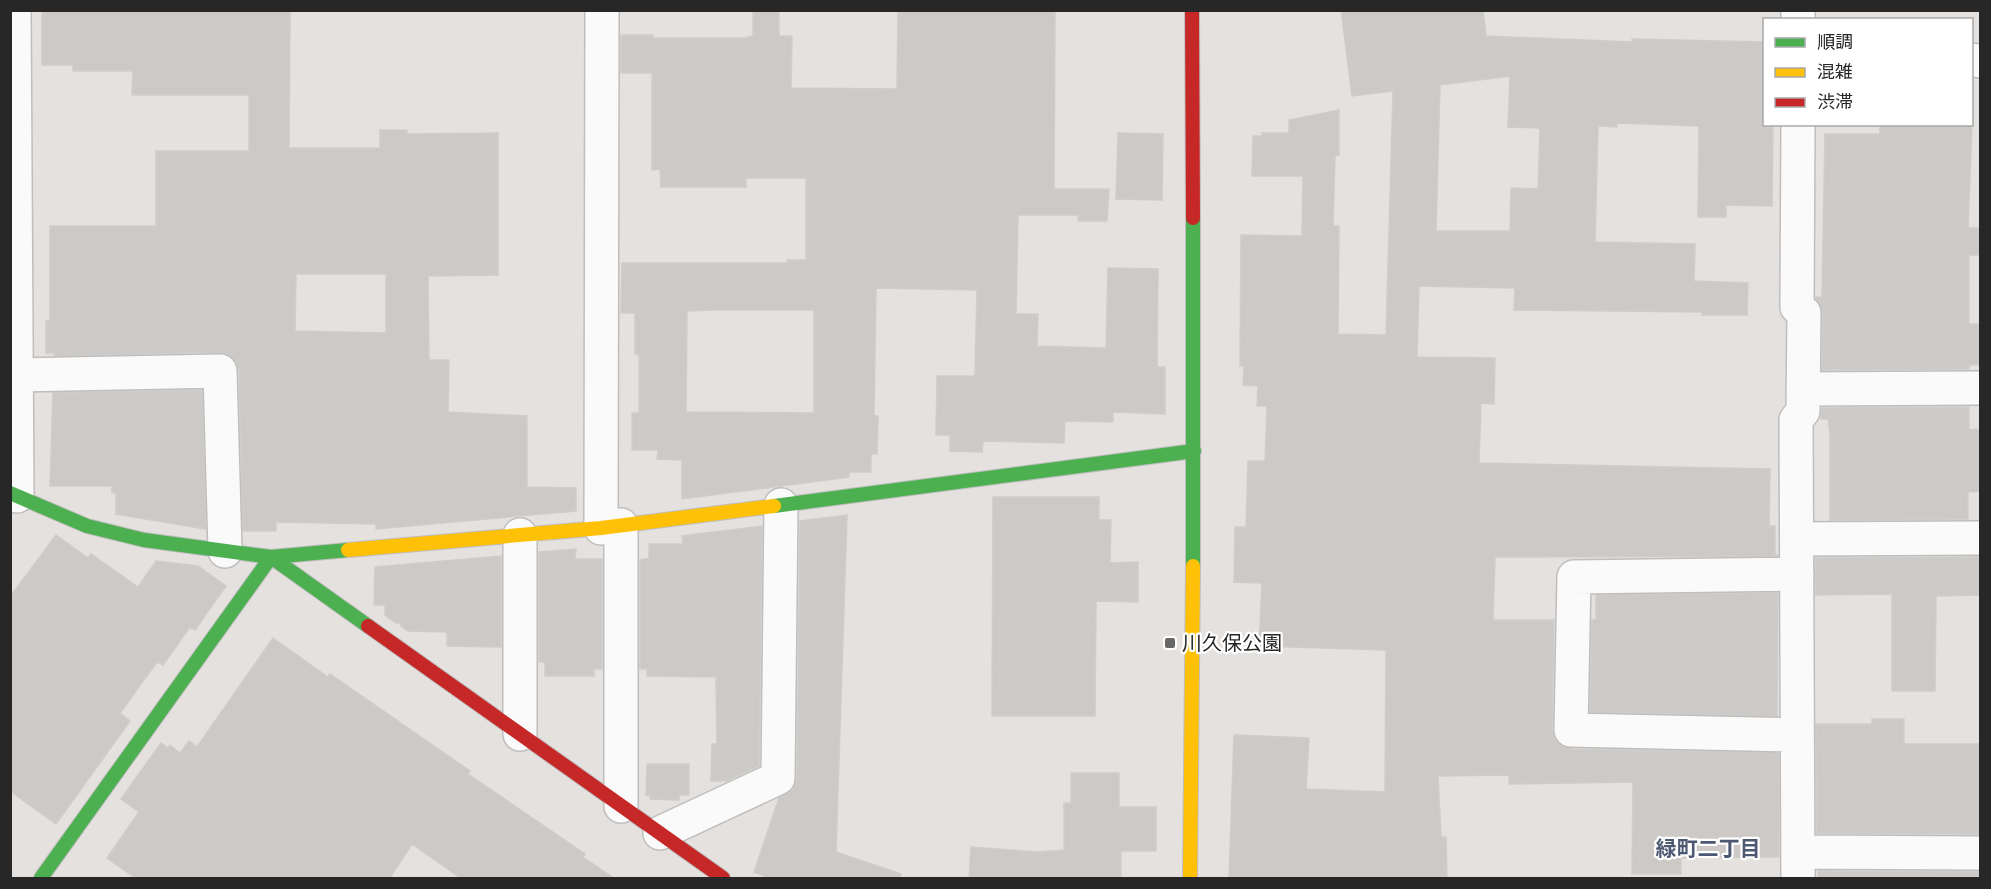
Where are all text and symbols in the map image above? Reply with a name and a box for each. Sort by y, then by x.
legend [1763,18,1973,126]
text: 順調 [1817,29,1853,53]
text: 混雑 [1817,59,1853,83]
text: 渋滞 [1817,89,1853,113]
place label: 川久保公園 [1182,629,1282,656]
marker: 川久保公園 [1163,636,1177,650]
district label: 緑町二丁目 [1656,834,1761,862]

